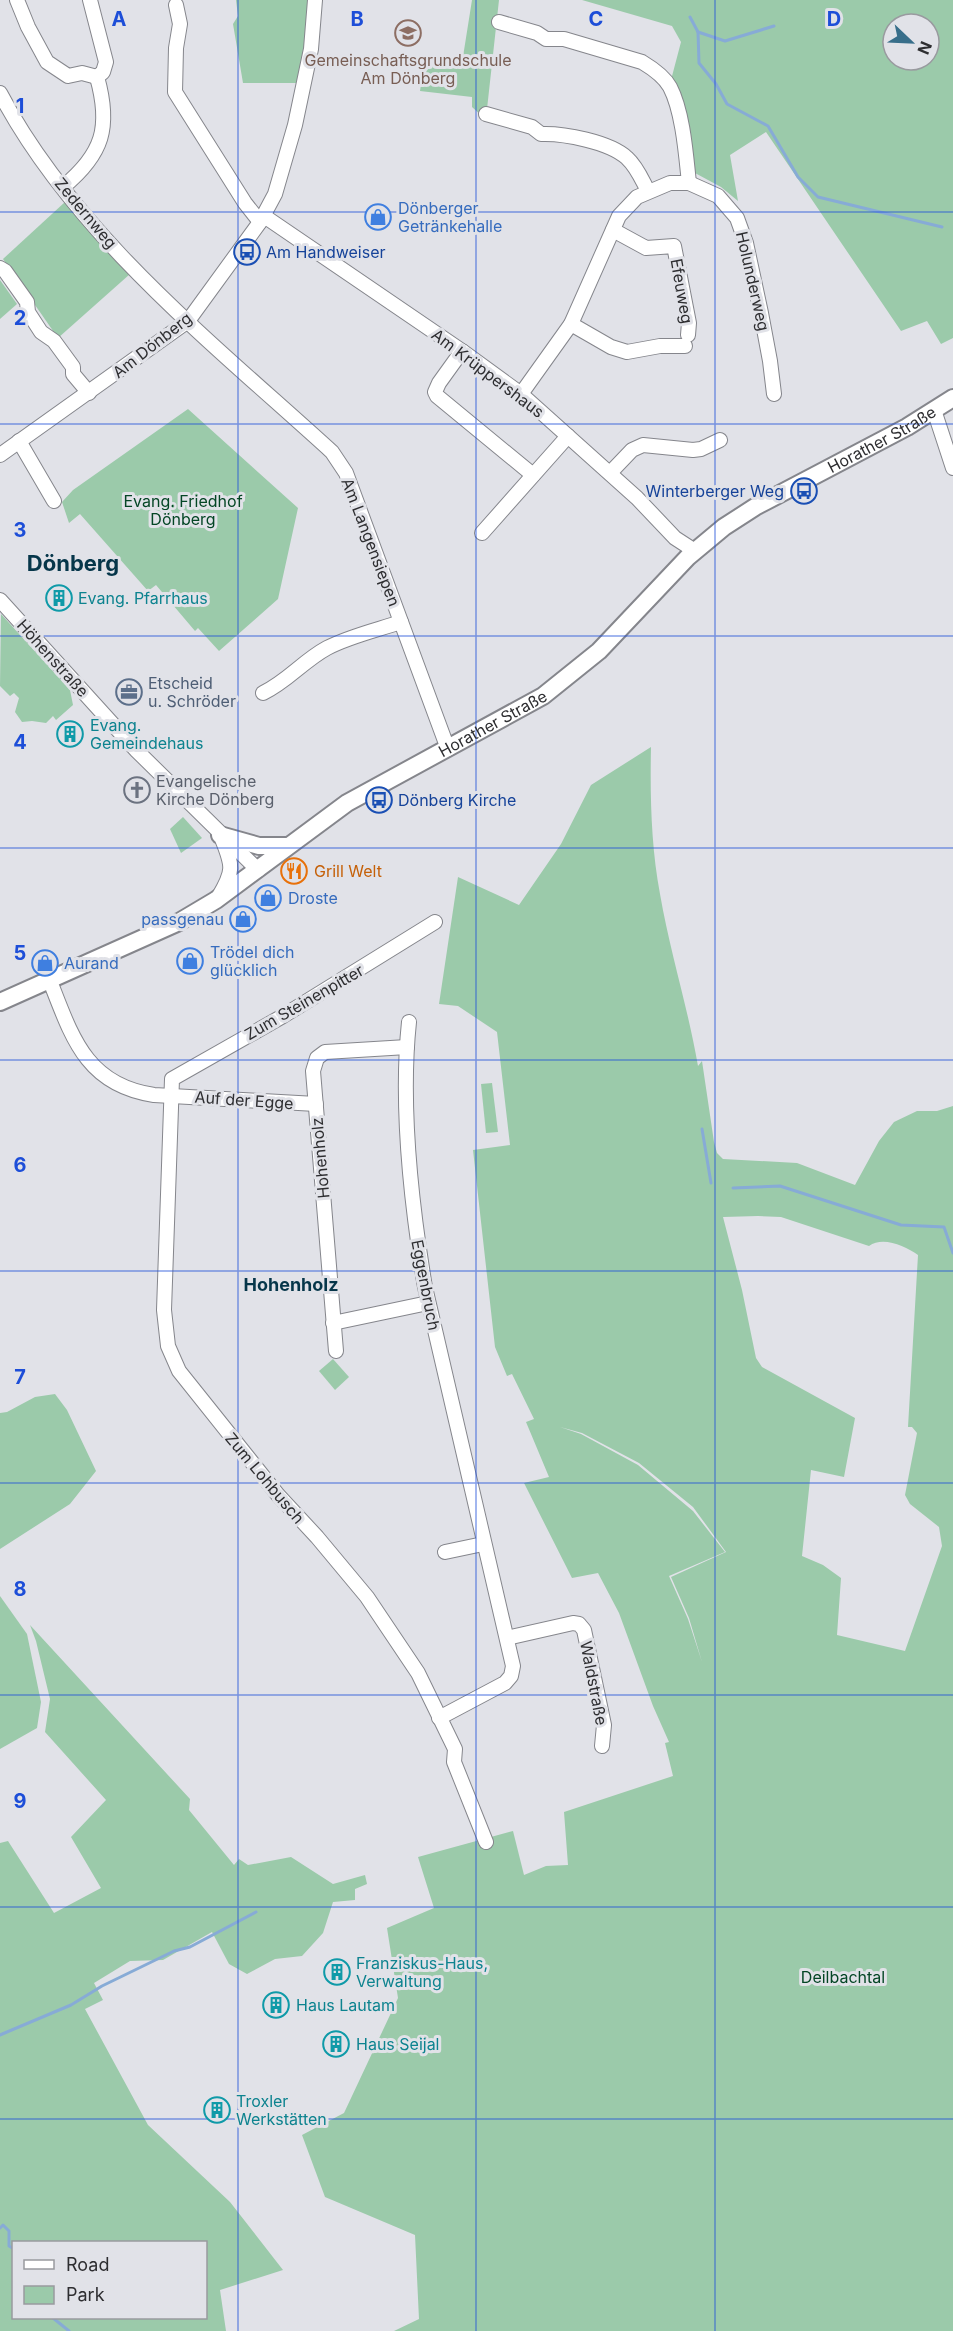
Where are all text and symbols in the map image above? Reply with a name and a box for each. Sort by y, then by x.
text: A [112,7,127,31]
text: B [350,7,364,31]
text: C [589,7,603,31]
text: D [827,7,841,31]
north arrow [881,12,941,72]
school or university icon: Gemeinschaftsgrundschule Am Dönberg [393,18,423,48]
text: N [913,38,936,57]
place label: Gemeinschaftsgrundschule Am Dönberg [304,50,512,88]
text: 1 [16,94,24,118]
street label: Zedernweg [51,174,121,252]
place label: Dönberger Getränkehalle [398,198,502,236]
shop icon: Dönberger Getränkehalle [363,202,393,232]
street label: Holunderweg [732,229,774,333]
bus stop icon: Am Handweiser [232,237,262,267]
place label: Am Handweiser [266,242,385,262]
street label: Efeuweg [666,257,698,325]
text: 2 [14,306,26,330]
street label: Am Dönberg [108,308,196,382]
street label: Am Krüppershaus [428,324,548,422]
street label: Horather Straße [824,401,940,477]
street label: Am Langensiepen [337,475,405,609]
bus stop icon: Winterberger Weg [789,476,819,506]
place label: Winterberger Weg [646,481,784,501]
park label: Evang. Friedhof Dönberg [123,491,243,529]
text: 3 [14,518,26,542]
district label: Dönberg [27,550,119,576]
building icon: Evang. Pfarrhaus [44,583,74,613]
place label: Evang. Pfarrhaus [78,588,208,608]
street label: Höhenstraße [13,615,93,701]
place label: Etscheid u. Schröder [148,673,236,711]
office icon: Etscheid u. Schröder [114,677,144,707]
street label: Horather Straße [435,686,550,761]
place label: Evang. Gemeindehaus [90,715,203,753]
building icon: Evang. Gemeindehaus [55,719,85,749]
text: 4 [13,730,27,754]
place label: Evangelische Kirche Dönberg [156,771,274,809]
church icon: Evangelische Kirche Dönberg [122,775,152,805]
bus stop icon: Dönberg Kirche [364,785,394,815]
place label: Dönberg Kirche [398,790,516,810]
restaurant icon: Grill Welt [279,856,309,886]
place label: Grill Welt [314,861,382,881]
shop icon: Droste [253,883,283,913]
place label: Droste [288,888,338,908]
shop icon: passgenau [228,904,258,934]
place label: passgenau [141,909,224,929]
text: 5 [14,941,26,965]
place label: Trödel dich glücklich [210,942,295,980]
shop icon: Trödel dich glücklich [175,946,205,976]
shop icon: Aurand [30,948,60,978]
place label: Aurand [64,953,119,973]
street label: Zum Steinenpitter [241,960,367,1044]
street label: Auf der Egge [194,1087,294,1113]
street label: Hohenholz [306,1117,334,1199]
text: 6 [14,1153,27,1177]
street label: Eggenbruch [407,1238,445,1332]
district label: Hohenholz [243,1274,339,1295]
text: 7 [14,1365,26,1389]
street label: Zum Lohbusch [221,1429,309,1527]
text: 8 [13,1577,27,1601]
street label: Waldstraße [576,1639,612,1727]
text: 9 [14,1789,27,1813]
place label: Franziskus-Haus, Verwaltung [356,1953,488,1991]
building icon: Franziskus-Haus, Verwaltung [322,1957,352,1987]
park label: Deilbachtal [801,1967,885,1987]
building icon: Haus Lautam [261,1990,291,2020]
place label: Haus Lautam [296,1995,395,2015]
building icon: Haus Seijal [321,2029,351,2059]
place label: Haus Seijal [356,2034,439,2054]
place label: Troxler Werkstätten [236,2091,327,2129]
building icon: Troxler Werkstätten [202,2095,232,2125]
legend [12,2241,207,2319]
text: Road [66,2254,109,2275]
text: Park [66,2284,105,2305]

